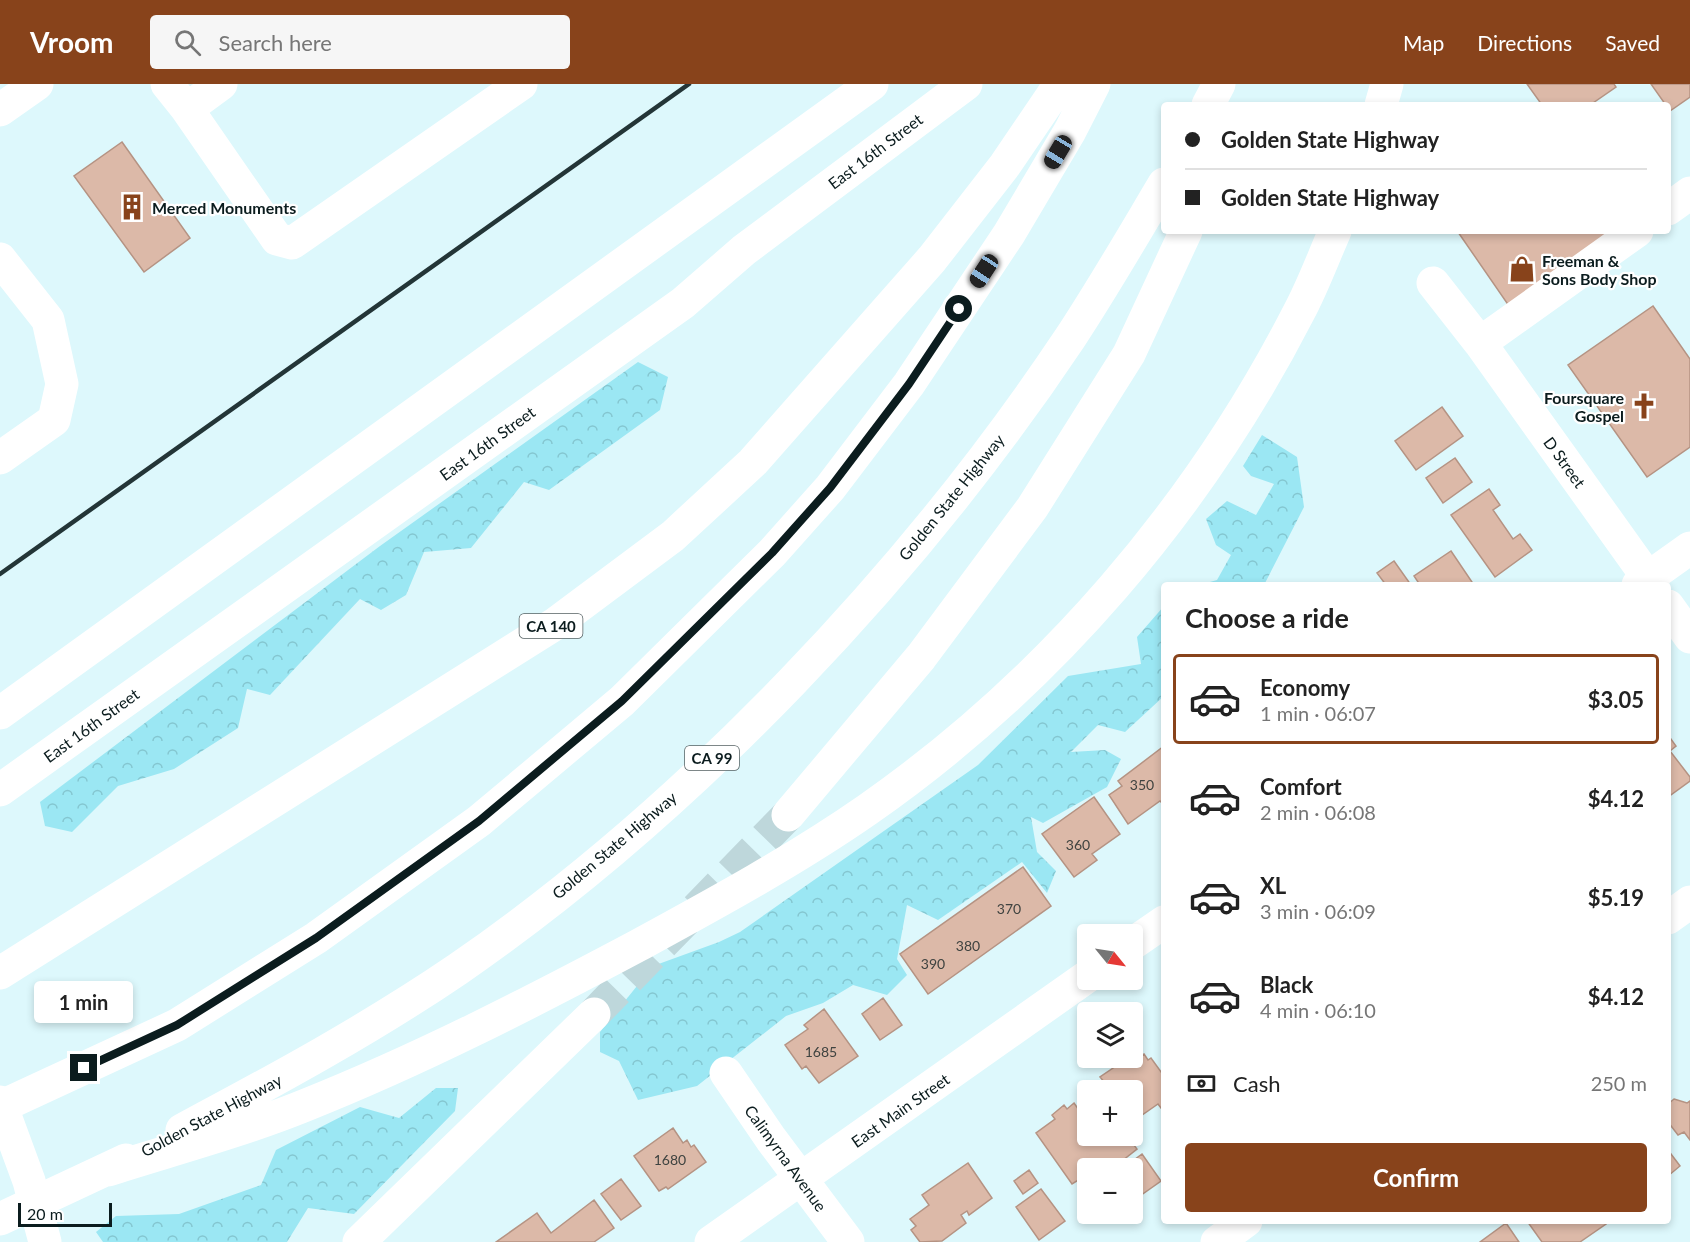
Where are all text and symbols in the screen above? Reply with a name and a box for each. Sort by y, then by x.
search box [150,15,570,69]
text: Vroom [30,25,114,59]
icon: search [171,26,204,59]
text: Search here [219,29,332,56]
text: Map [1403,30,1444,55]
text: Directions [1477,30,1572,55]
text: Saved [1605,30,1660,55]
street label: East 16th Street [824,109,926,193]
text: Golden State Highway [1221,126,1439,153]
car [1041,132,1075,172]
text: Golden State Highway [1221,184,1439,211]
building icon: Merced Monuments [117,192,147,222]
place label: Merced Monuments [152,198,296,217]
car [967,251,1001,291]
place label: Freeman & Sons Body Shop [1542,251,1656,288]
shop icon: Freeman & Sons Body Shop [1507,254,1537,284]
route start [945,295,972,322]
place label: Foursquare Gospel [1544,388,1624,425]
church icon: Foursquare Gospel [1629,391,1659,421]
street label: East 16th Street [436,402,539,484]
street label: Golden State Highway [894,430,1008,564]
street label: D Street [1540,433,1590,491]
text: Choose a ride [1185,601,1349,634]
road number: CA 140 [520,614,582,638]
icon: car [1188,672,1242,726]
text: Economy [1260,674,1350,701]
street label: East 16th Street [40,684,143,766]
text: $3.05 [1588,686,1644,713]
text: 1 min · 06:07 [1260,701,1376,725]
road number: CA 99 [685,746,739,770]
icon: car [1188,771,1242,825]
text: Comfort [1260,773,1342,800]
house number: 350 [1130,776,1154,793]
text: $4.12 [1588,785,1644,812]
street label: Golden State Highway [548,787,681,903]
text: 2 min · 06:08 [1260,800,1376,824]
house number: 360 [1066,836,1090,853]
icon: car [1188,870,1242,924]
text: XL [1260,872,1286,899]
text: $5.19 [1588,884,1644,911]
text: 3 min · 06:09 [1260,899,1376,923]
house number: 370 [997,900,1021,917]
north arrow [1077,924,1143,990]
map controls [1077,924,1143,1224]
house number: 380 [956,937,980,954]
house number: 390 [921,955,945,972]
icon: car [1188,969,1242,1023]
text: Black [1260,971,1313,998]
callout: 1 min [34,981,134,1023]
text: $4.12 [1588,983,1644,1010]
text: 1 min [59,990,108,1014]
text: 4 min · 06:10 [1260,998,1376,1022]
button: layers [1077,1002,1143,1068]
house number: 1685 [805,1043,837,1060]
route end [70,1054,97,1081]
icon: cash [1185,1067,1218,1100]
street label: Golden State Highway [137,1069,285,1160]
street label: East Main Street [847,1069,953,1151]
text: Cash [1233,1070,1280,1097]
text: 250 m [1591,1071,1647,1095]
button: + [1077,1080,1143,1146]
street label: Calimyrna Avenue [741,1101,831,1215]
button: Confirm [1185,1143,1647,1212]
house number: 1680 [654,1151,686,1168]
button: − [1077,1158,1143,1224]
scale bar [18,1200,112,1228]
text: 20 m [27,1204,63,1223]

